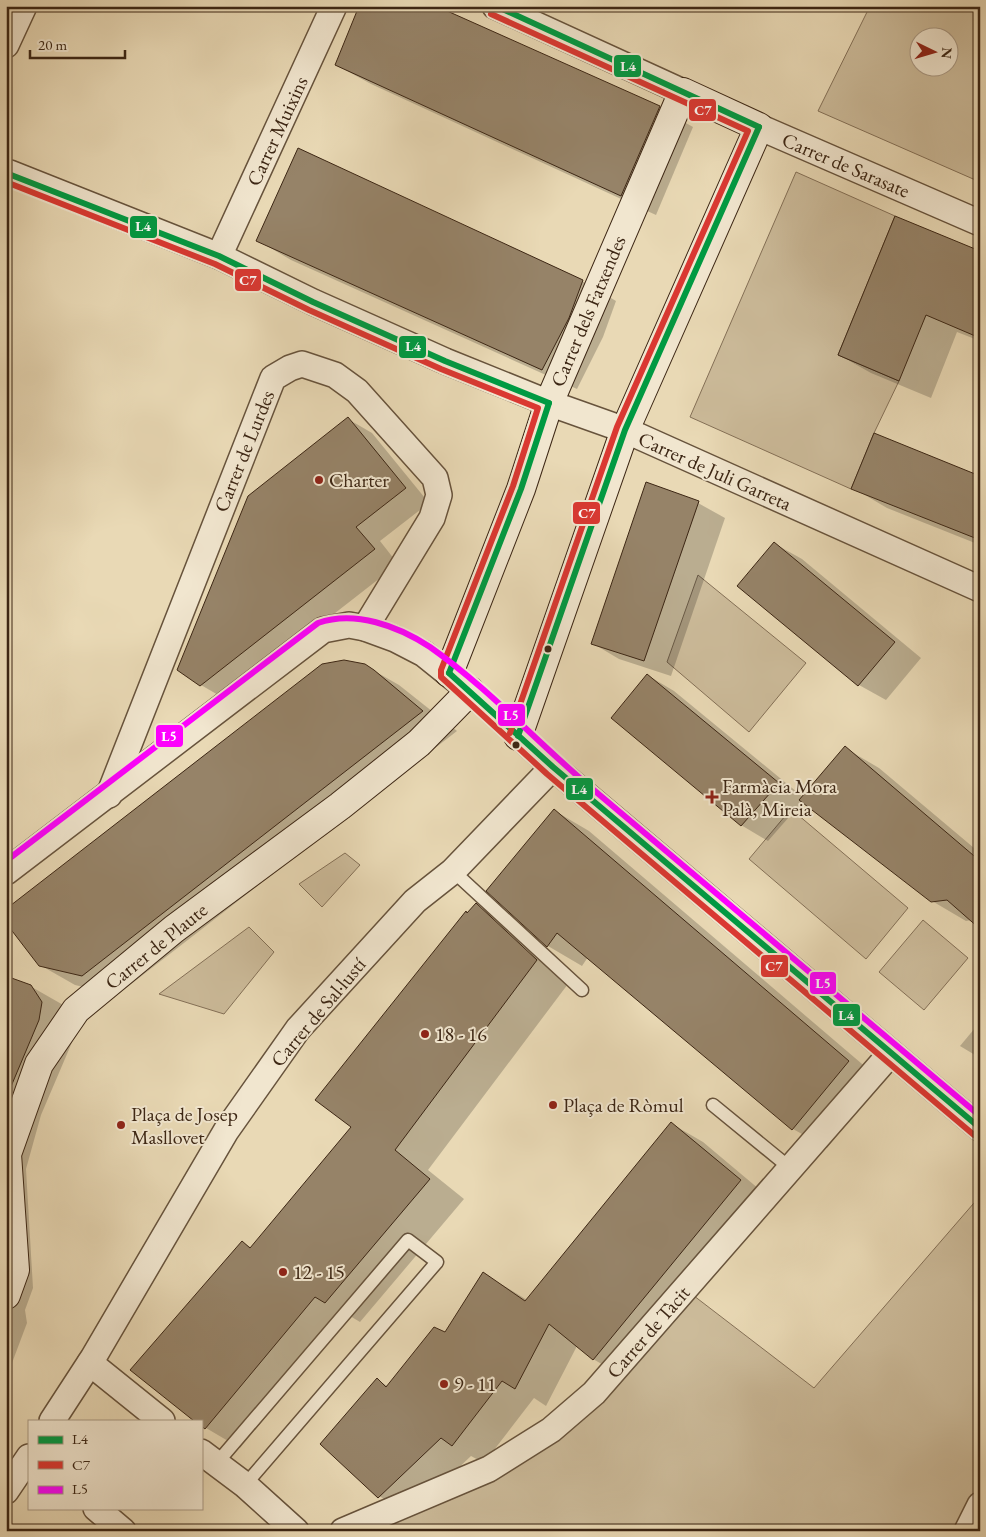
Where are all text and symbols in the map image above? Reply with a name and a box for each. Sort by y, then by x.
scale bar [30,28,125,60]
north arrow [908,28,958,78]
text: 20 m [38,35,67,54]
text: N [937,47,956,60]
line badge: L4 [613,54,642,78]
text: L4 [620,57,636,75]
street label: Carrer Muixins [240,72,314,190]
line badge: C7 [688,98,717,122]
text: C7 [694,101,712,119]
street label: Carrer de Sarasate [778,126,914,204]
line badge: L4 [129,215,158,239]
text: L4 [135,217,151,235]
street label: Carrer dels Fatxendes [544,231,632,391]
line badge: C7 [234,268,262,292]
text: C7 [239,271,257,289]
line badge: L4 [398,335,427,359]
text: L4 [405,337,421,355]
street label: Carrer de Lurdes [208,386,280,516]
street label: Carrer de Juli Garreta [634,426,796,516]
place label: Charter [329,467,389,493]
marker: Charter [313,474,325,486]
line badge: C7 [572,501,601,525]
text: C7 [578,504,596,522]
unlabelled marker [543,644,553,654]
line badge: L5 [497,703,526,727]
text: L5 [503,706,519,724]
line badge: L5 [155,724,184,748]
text: L5 [161,727,177,745]
unlabelled marker [511,740,521,750]
place label: Farmàcia Mora Palà, Mireia [722,773,837,822]
line badge: L4 [565,777,594,801]
text: L4 [571,780,587,798]
marker: Farmàcia Mora Palà, Mireia [706,791,718,803]
street label: Carrer de Plaute [99,897,213,995]
street label: Carrer de Sal·lustí [265,952,371,1072]
line badge: C7 [760,954,789,978]
text: C7 [765,957,783,975]
line badge: L5 [809,971,837,995]
text: L5 [815,974,831,992]
line badge: L4 [832,1003,861,1027]
text: L4 [838,1006,854,1024]
place label: 18 - 16 [435,1021,487,1047]
marker: 18 - 16 [419,1028,431,1040]
place label: Plaça de Ròmul [563,1092,684,1118]
marker: Plaça de Ròmul [547,1099,559,1111]
place label: Plaça de Josep Masllovet [131,1101,238,1150]
marker: Plaça de Josep Masllovet [115,1119,127,1131]
place label: 12 - 15 [293,1259,345,1285]
marker: 12 - 15 [277,1266,289,1278]
street label: Carrer de Tàcit [601,1280,696,1384]
place label: 9 - 11 [454,1371,496,1397]
marker: 9 - 11 [438,1378,450,1390]
legend [28,1420,202,1510]
text: L4 [72,1429,89,1448]
text: C7 [72,1455,91,1474]
text: L5 [72,1479,88,1498]

